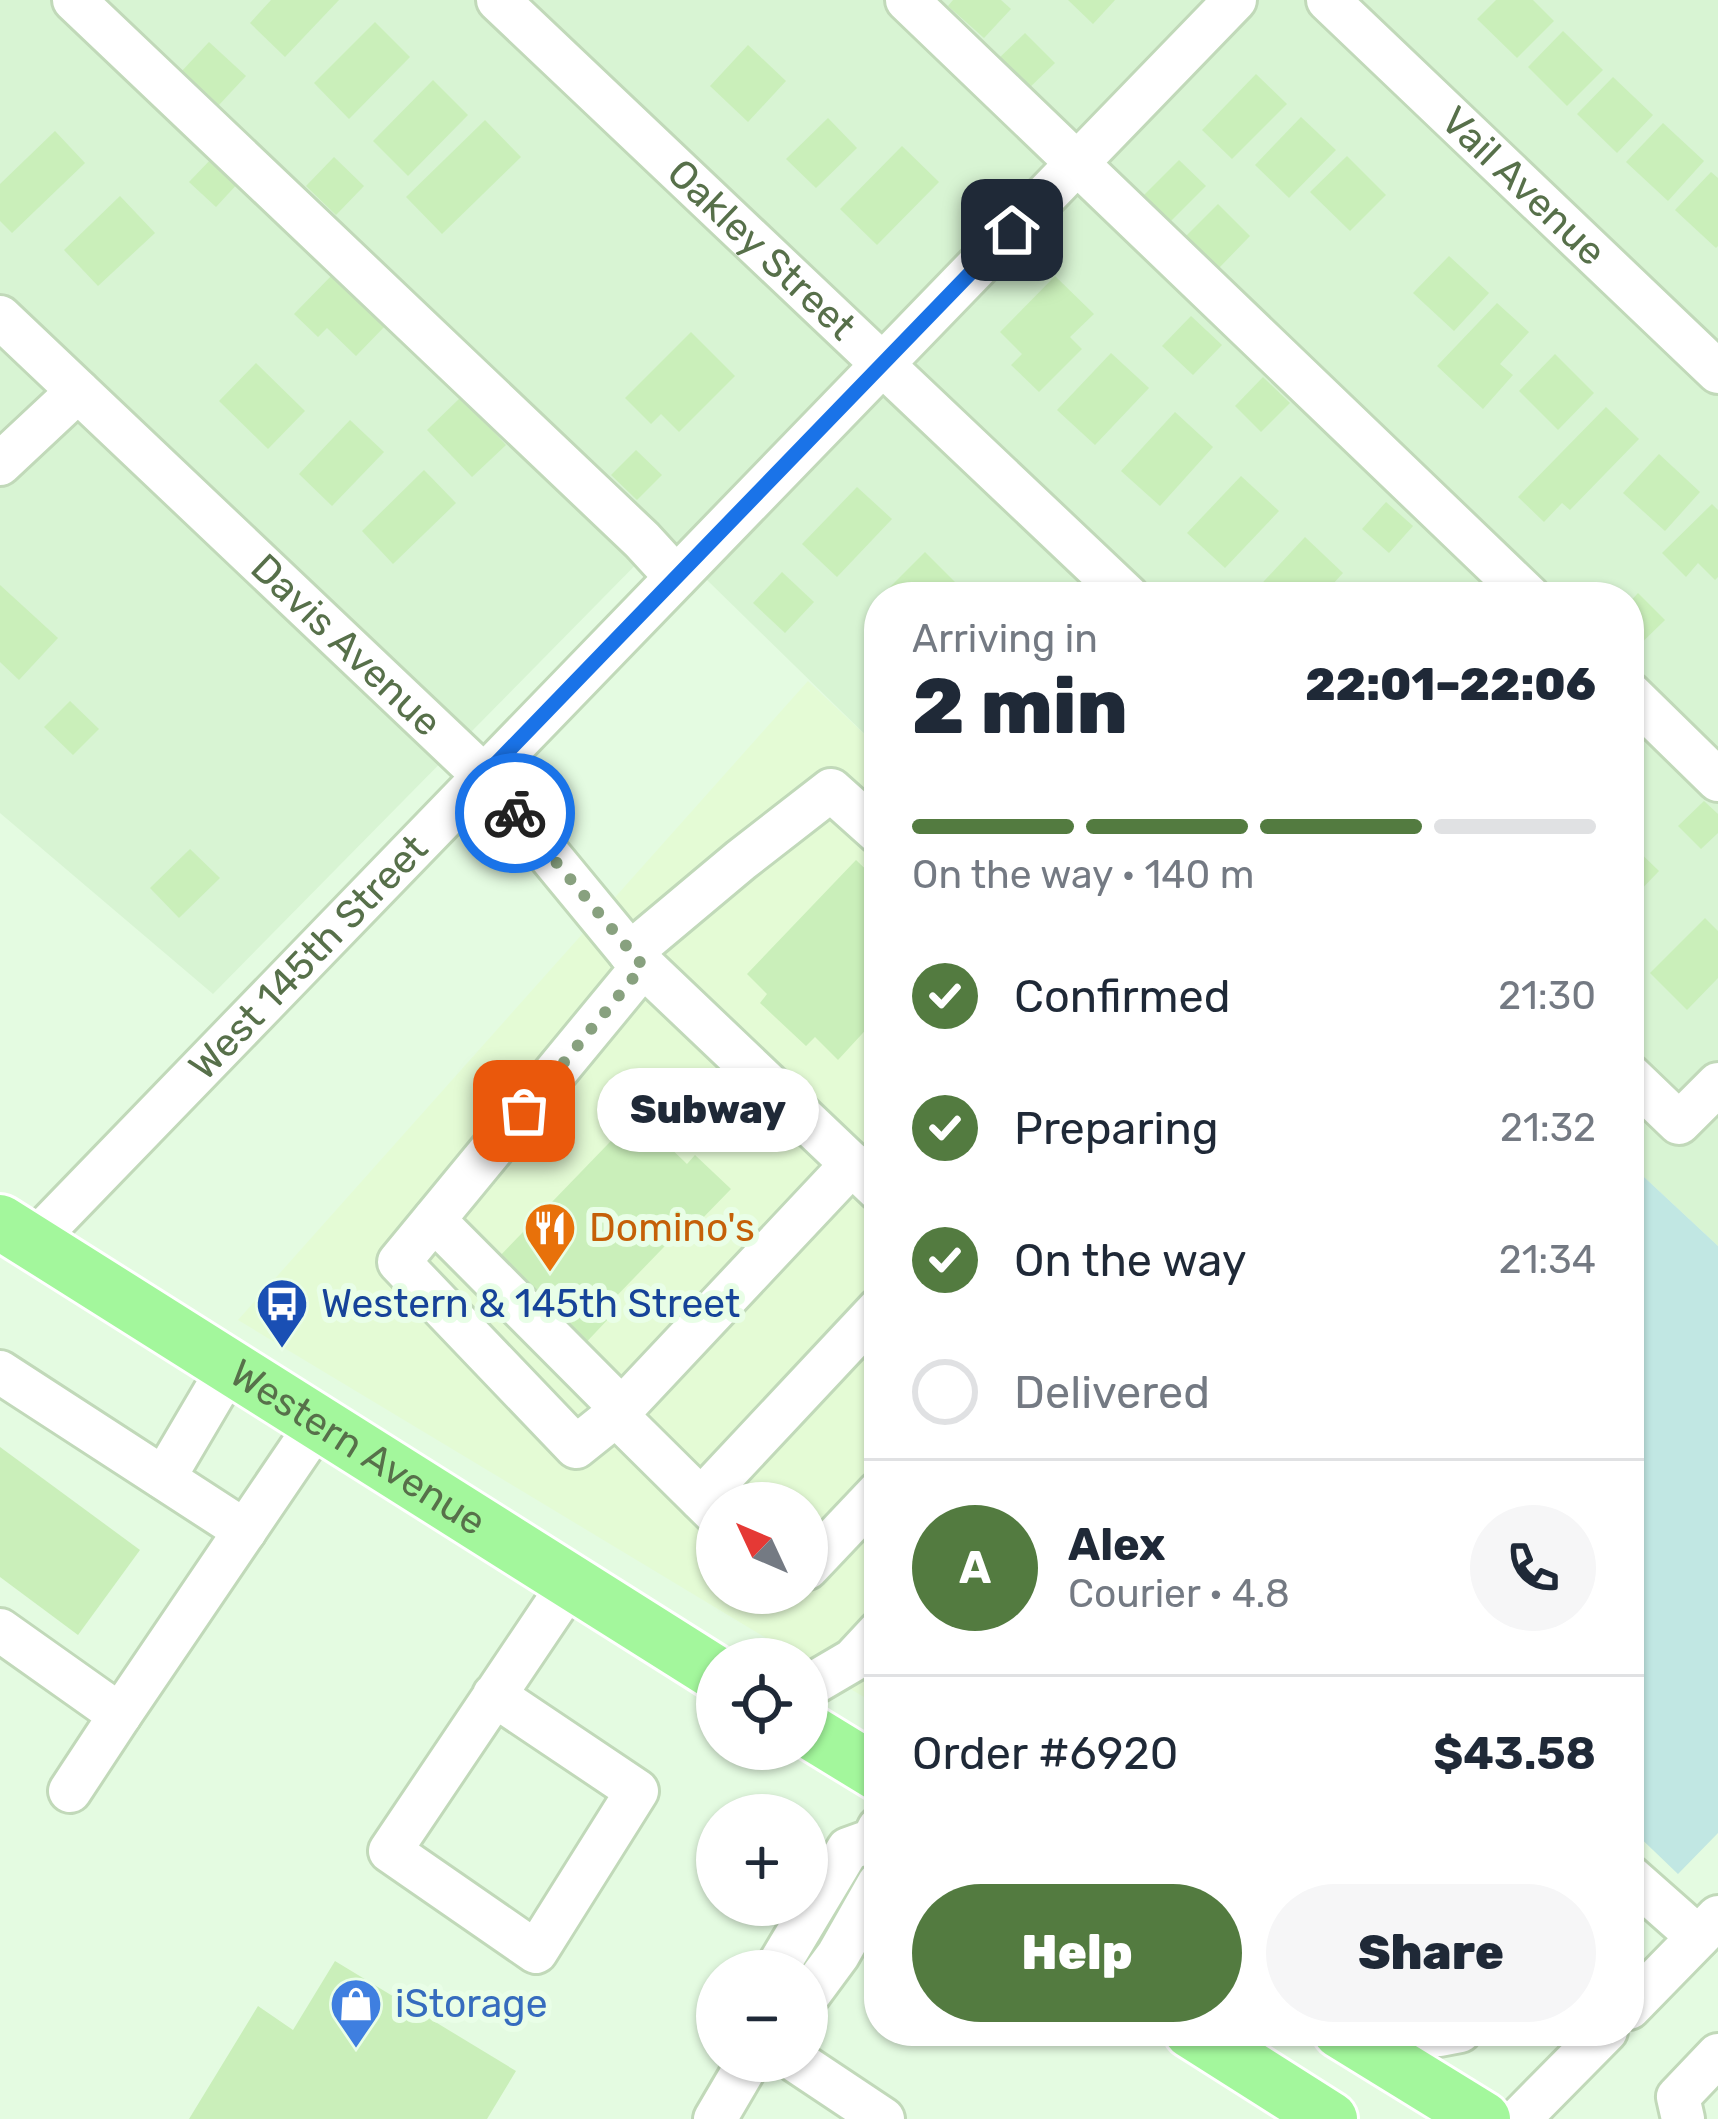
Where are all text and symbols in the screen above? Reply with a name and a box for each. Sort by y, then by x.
street label: Vail Avenue [1432,98,1615,275]
street label: Oakley Street [658,150,865,349]
pin [961,179,1063,281]
icon: home [979,197,1045,263]
street label: Davis Avenue [242,545,451,746]
text: Arriving in [912,616,1098,662]
text: 22:01–22:06 [1305,658,1596,711]
text: 2 min [912,660,1128,753]
courier [455,753,575,873]
icon: bike [482,780,548,846]
street label: West 145th Street [180,826,437,1089]
text: On the way · 140 m [912,852,1254,898]
icon: check [912,963,978,1029]
text: Confirmed [1014,970,1231,1023]
text: 21:30 [1498,973,1596,1019]
pin [473,1060,575,1162]
callout: Subway [596,1069,818,1153]
icon: bag [491,1078,557,1144]
text: Subway [630,1087,786,1133]
icon: check [912,1095,978,1161]
text: Preparing [1014,1102,1219,1155]
text: 21:32 [1500,1105,1596,1151]
restaurant icon: Domino's [522,1200,578,1274]
place label: Domino's [589,1205,755,1251]
icon: check [912,1227,978,1293]
text: On the way [1014,1234,1247,1287]
text: 21:34 [1499,1237,1596,1283]
bus stop icon: Western & 145th Street [254,1276,310,1350]
place label: Western & 145th Street [321,1281,740,1327]
street label: Western Avenue [222,1350,494,1545]
text: Delivered [1014,1366,1210,1419]
north arrow [696,1482,828,1614]
map controls [696,1482,828,2082]
button: phone [1470,1505,1596,1631]
text: Alex [1068,1518,1166,1571]
text: A [959,1541,991,1594]
text: Courier · 4.8 [1068,1571,1290,1617]
button: locate [696,1638,828,1770]
text: Order #6920 [912,1727,1178,1780]
text: $43.58 [1433,1727,1596,1780]
button: + [696,1794,828,1926]
button: Help [912,1884,1242,2022]
button: Share [1266,1884,1596,2022]
button: − [696,1950,828,2082]
shop icon: iStorage [328,1976,384,2050]
place label: iStorage [395,1981,547,2027]

